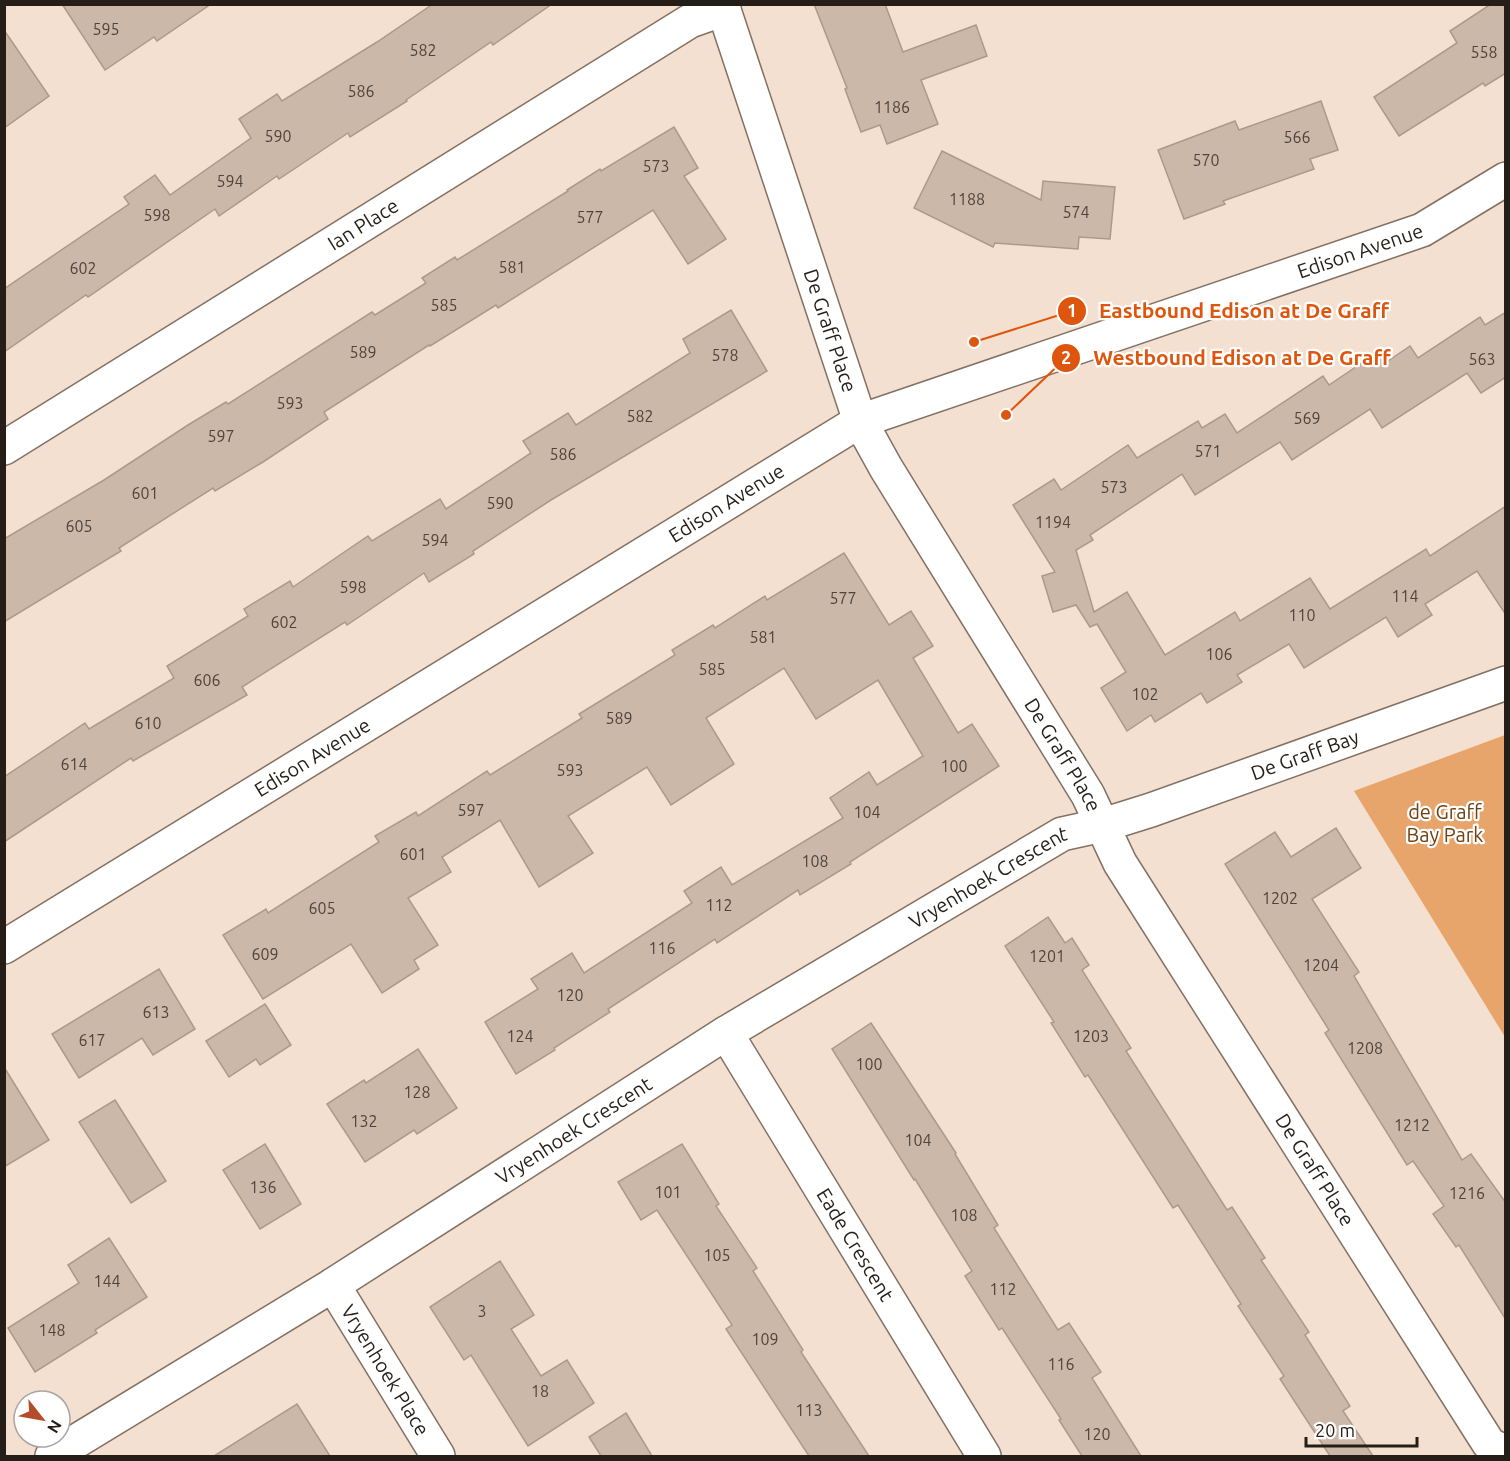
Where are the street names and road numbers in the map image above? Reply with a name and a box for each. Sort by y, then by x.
street label: Ian Place [323,193,403,255]
street label: Edison Avenue [1294,218,1426,283]
street label: De Graff Place [799,266,862,395]
street label: Edison Avenue [664,458,788,547]
street label: De Graff Place [1020,694,1106,815]
street label: Edison Avenue [250,713,374,801]
street label: De Graff Bay [1247,724,1362,784]
street label: Vryenhoek Crescent [905,821,1069,933]
street label: Vryenhoek Crescent [491,1072,656,1189]
street label: De Graff Place [1271,1109,1359,1230]
street label: Eade Crescent [812,1184,899,1305]
street label: Vryenhoek Place [337,1300,435,1440]

